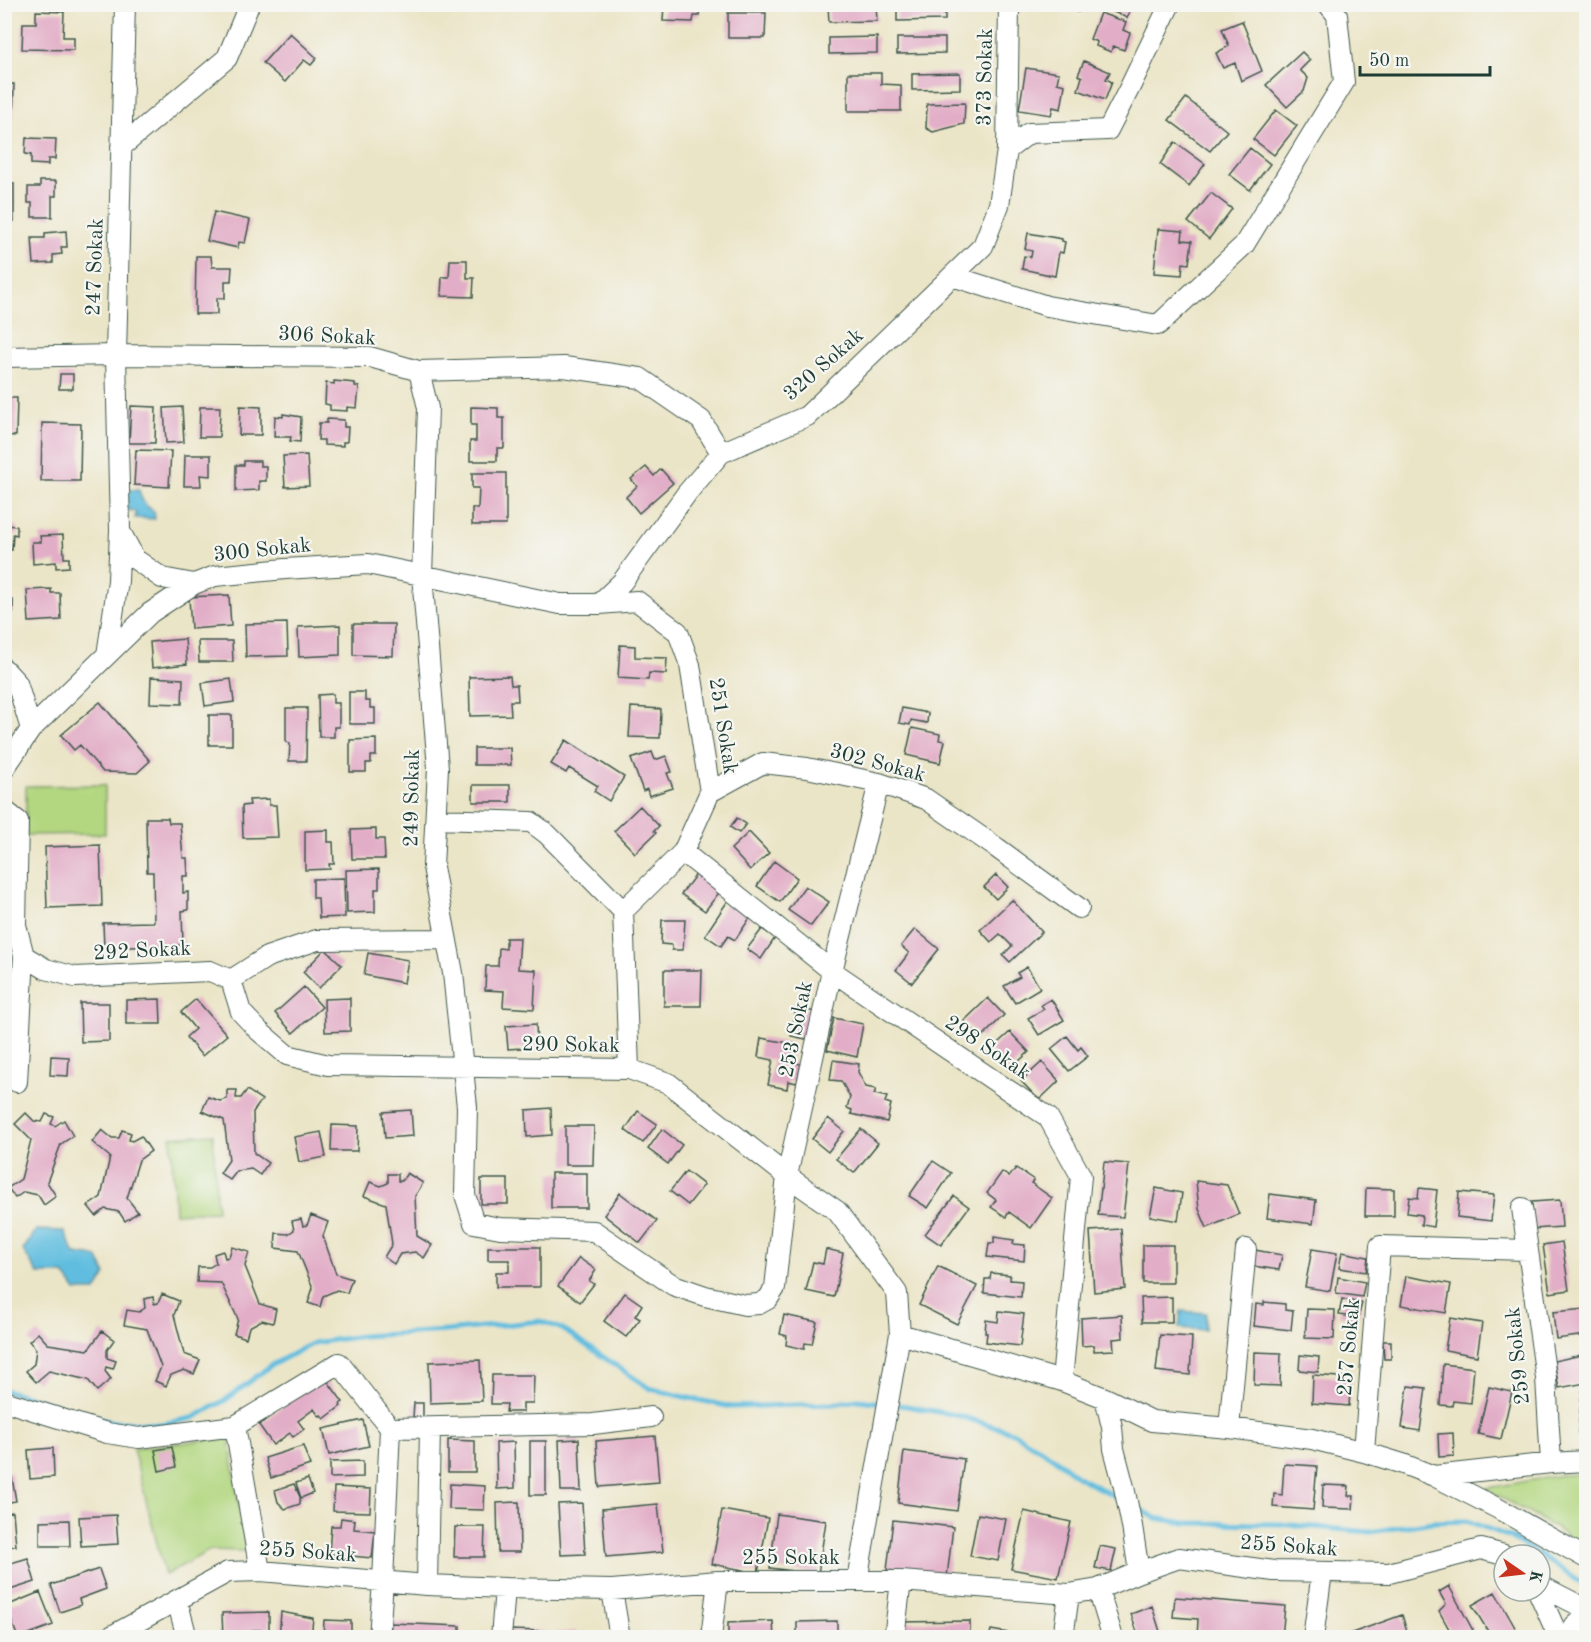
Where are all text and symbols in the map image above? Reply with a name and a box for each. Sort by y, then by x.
street label: 373 Sokak [974,28,997,126]
scale bar [1360,39,1490,77]
text: 50 m [1369,52,1409,70]
street label: 247 Sokak [83,218,108,316]
street label: 306 Sokak [277,323,377,350]
street label: 320 Sokak [780,325,868,405]
street label: 300 Sokak [212,535,312,566]
street label: 251 Sokak [704,676,741,776]
street label: 302 Sokak [828,741,928,786]
street label: 249 Sokak [401,749,424,847]
street label: 292 Sokak [93,938,192,965]
street label: 253 Sokak [776,979,817,1079]
street label: 298 Sokak [941,1012,1034,1084]
street label: 290 Sokak [522,1034,620,1057]
street label: 257 Sokak [1335,1297,1364,1397]
street label: 259 Sokak [1503,1306,1534,1406]
street label: 255 Sokak [1239,1533,1339,1560]
street label: 255 Sokak [258,1539,358,1566]
north arrow [1492,1543,1552,1603]
street label: 255 Sokak [742,1548,840,1569]
text: K [1525,1568,1544,1584]

